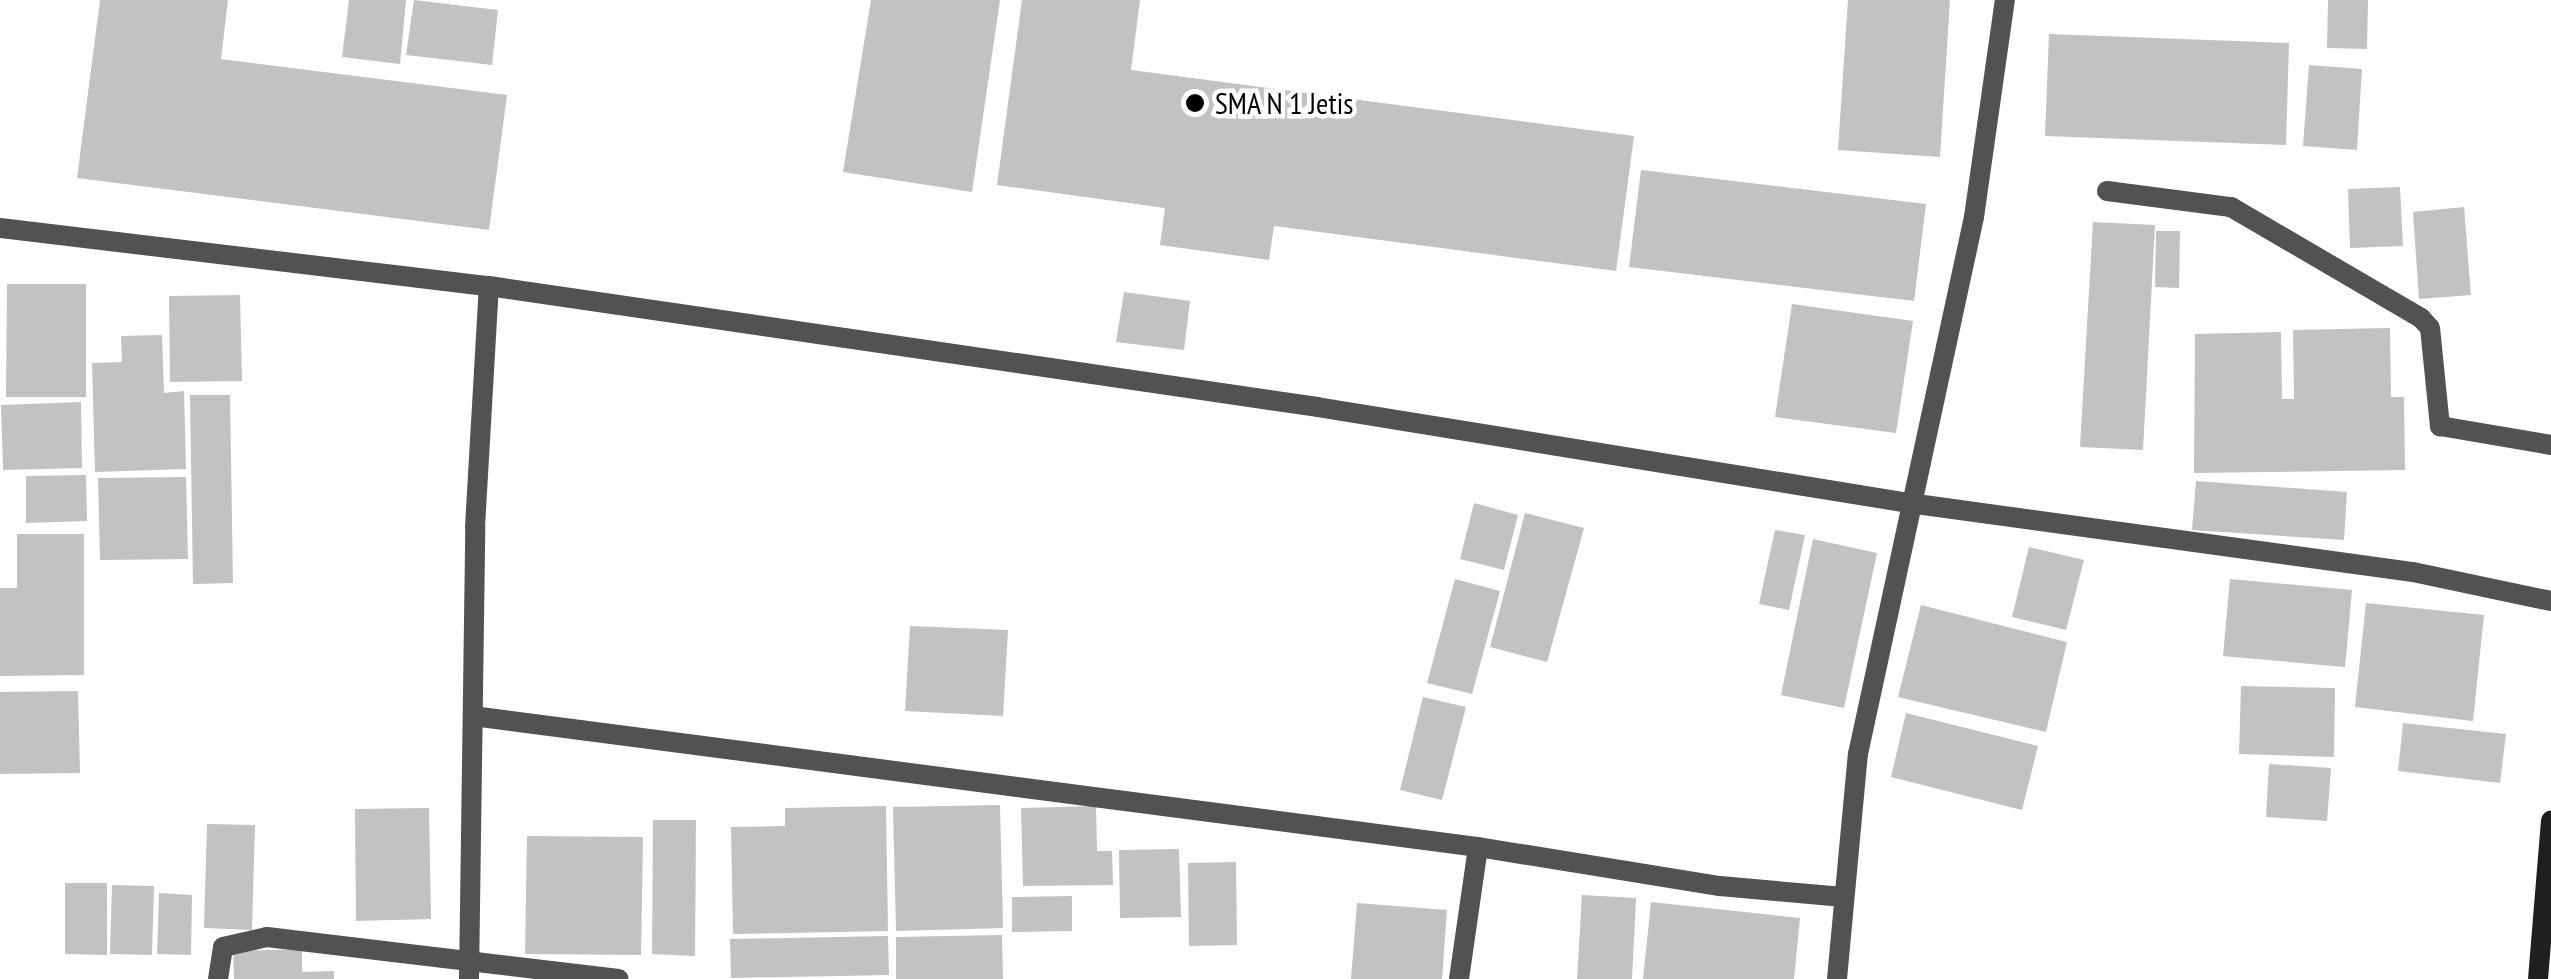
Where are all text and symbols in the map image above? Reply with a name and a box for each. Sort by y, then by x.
place label: SMA N 1 Jetis [1215,85,1354,121]
marker: SMA N 1 Jetis [1184,92,1206,114]

